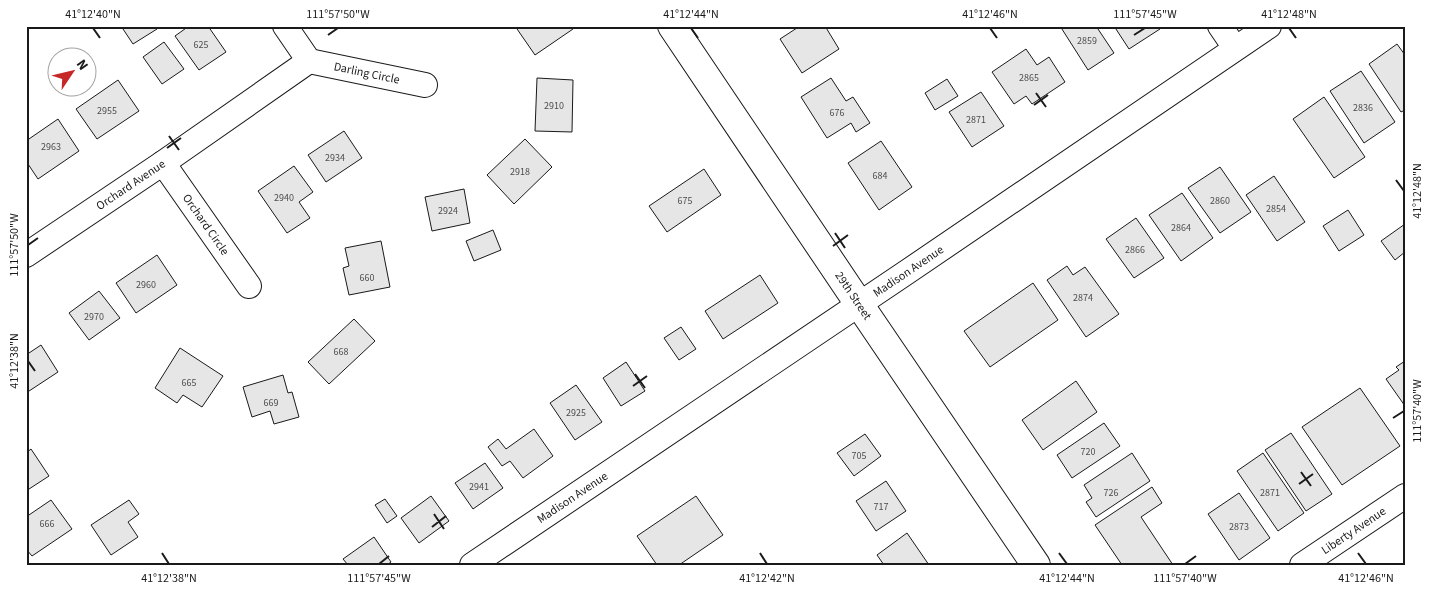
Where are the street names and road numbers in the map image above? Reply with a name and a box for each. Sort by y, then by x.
street label: Darling Circle [332,58,401,89]
street label: Orchard Avenue [93,156,169,215]
street label: Orchard Circle [178,191,233,259]
street label: Madison Avenue [870,241,947,302]
street label: 29th Street [831,268,875,324]
street label: Madison Avenue [534,468,611,528]
street label: Liberty Avenue [1318,503,1390,559]

